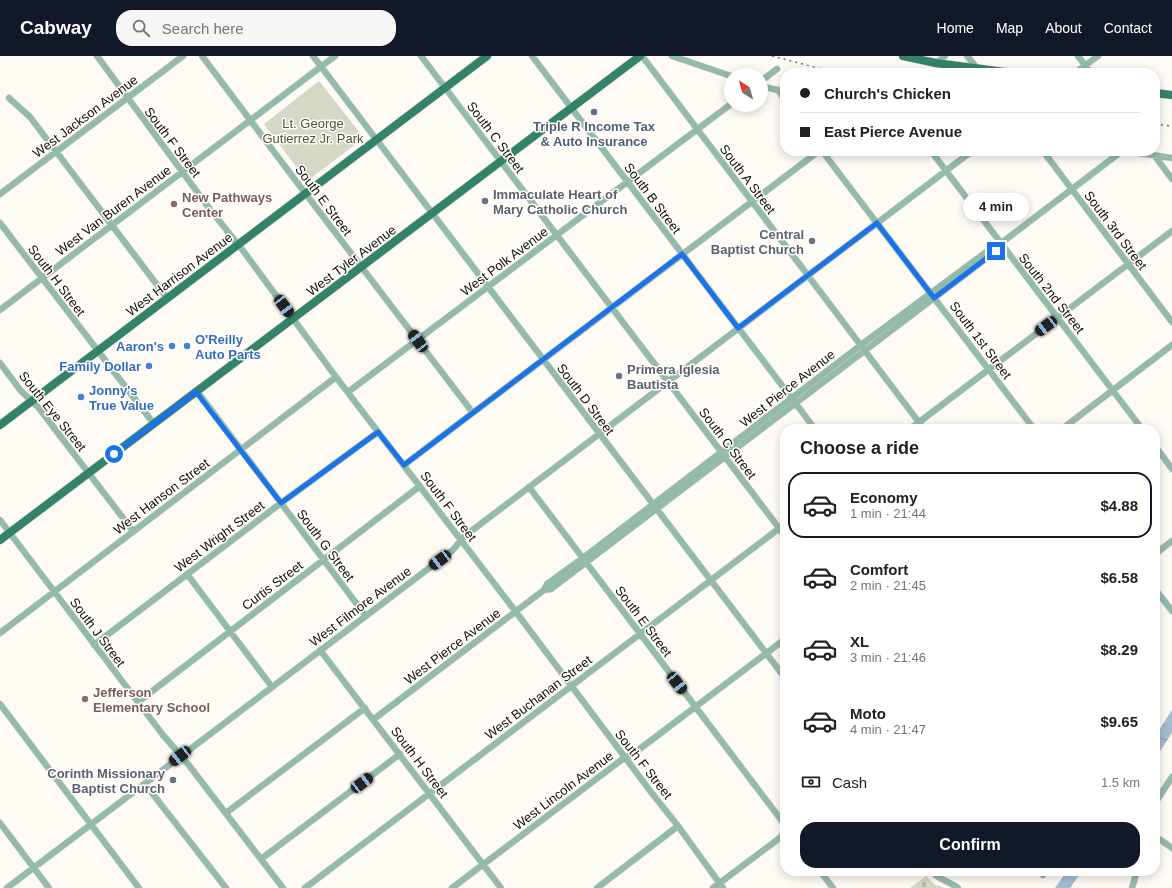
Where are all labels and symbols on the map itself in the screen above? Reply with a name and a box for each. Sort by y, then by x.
north arrow [724,68,768,112]
street label: West Jackson Avenue [30,72,141,161]
street label: South C Street [464,99,527,176]
street label: South F Street [141,104,204,181]
marker: Triple R Income Tax & Auto Insurance [589,107,599,117]
park label: Lt. George Gutierrez Jr. Park [262,116,364,146]
place label: Triple R Income Tax & Auto Insurance [533,119,656,149]
street label: South A Street [717,142,779,217]
street label: South B Street [621,160,684,237]
street label: West Van Buren Avenue [53,162,174,259]
street label: South E Street [292,162,355,239]
place label: Immaculate Heart of Mary Catholic Church [493,187,627,217]
street label: South 3rd Street [1081,188,1150,273]
place label: New Pathways Center [182,190,272,220]
callout: 4 min [963,193,1029,221]
marker: Immaculate Heart of Mary Catholic Church [480,196,490,206]
marker: New Pathways Center [169,199,179,209]
street label: West Tyler Avenue [304,222,399,299]
street label: West Polk Avenue [458,224,551,299]
place label: Central Baptist Church [711,227,804,257]
street label: West Harrison Avenue [123,230,235,319]
marker: Central Baptist Church [807,236,817,246]
street label: South H Street [25,242,88,319]
route end [987,242,1005,260]
street label: South 2nd Street [1016,250,1088,337]
car [272,293,296,319]
street label: South 1st Street [947,299,1015,382]
car [1033,314,1059,338]
car [406,328,430,354]
place label: O'Reilly Auto Parts [195,332,261,362]
place label: Aaron's [116,339,164,354]
marker: Aaron's [167,341,177,351]
marker: O'Reilly Auto Parts [182,341,192,351]
street label: West Pierce Avenue [737,347,838,430]
place label: Family Dollar [59,359,141,374]
marker: Family Dollar [144,361,154,371]
street label: South D Street [554,361,617,438]
place label: Primera Iglesia Bautista [627,362,720,392]
street label: South Eye Street [16,368,90,455]
marker: Primera Iglesia Bautista [614,371,624,381]
place label: Jonny's True Value [89,383,154,413]
marker: Jonny's True Value [76,392,86,402]
street label: South C Street [696,405,759,482]
route start [105,445,123,463]
street label: West Hanson Street [110,455,212,537]
street label: South F Street [417,468,480,545]
street label: West Wright Street [171,497,267,575]
street label: South G Street [294,506,358,584]
car [427,548,453,572]
street label: Curtis Street [239,557,306,613]
street label: West Filmore Avenue [307,563,414,649]
street label: South E Street [612,583,675,660]
street label: South J Street [67,595,129,670]
street label: West Pierce Avenue [401,605,503,687]
street label: West Buchanan Street [482,652,595,742]
car [665,670,689,696]
place label: Jefferson Elementary School [93,685,210,715]
marker: Jefferson Elementary School [80,694,90,704]
street label: South H Street [388,724,451,801]
street label: South F Street [612,727,676,802]
car [167,744,193,768]
street label: West Lincoln Avenue [510,748,616,833]
place label: Corinth Missionary Baptist Church [47,766,166,796]
car [349,771,375,795]
marker: Corinth Missionary Baptist Church [168,775,178,785]

